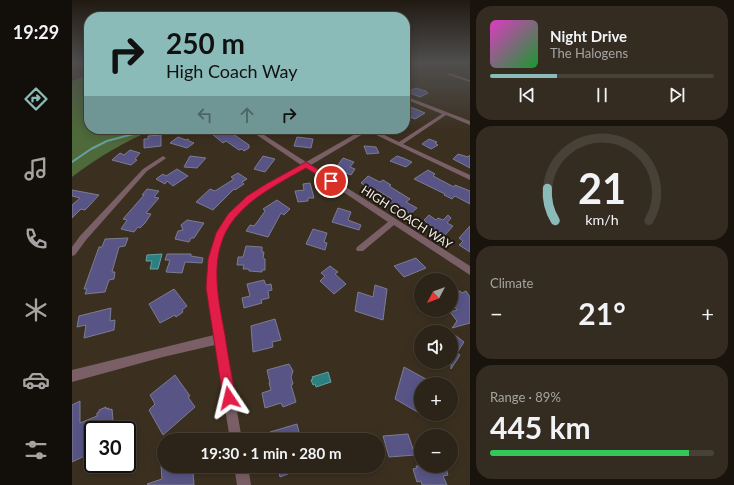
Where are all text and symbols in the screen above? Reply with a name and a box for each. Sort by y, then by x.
text: 19:29 [13,21,59,43]
text: 250 m [166,26,245,60]
text: Night Drive [550,27,627,45]
icon: right [100,28,152,80]
text: The Halogens [550,45,628,61]
text: High Coach Way [166,60,298,82]
icon: previous [516,84,538,106]
icon: pause [591,84,613,106]
icon: next [666,84,688,106]
icon: directions [22,85,50,113]
icon: left [194,104,216,126]
icon: ahead [236,104,258,126]
icon: right [278,104,300,126]
icon: music [22,155,50,183]
text: 21 [578,162,626,212]
pin [314,164,348,198]
icon: arrive [320,170,342,192]
street label: HIGH COACH WAY [359,182,456,252]
text: km/h [585,210,619,227]
icon: phone [22,225,50,253]
north arrow [414,273,458,317]
map controls [414,273,458,473]
text: Climate [490,275,533,291]
text: 21° [578,295,626,331]
icon: climate [22,296,50,324]
text: − [490,300,503,327]
text: + [701,300,714,327]
button: sound [414,325,458,369]
icon: car [22,366,50,394]
position arrow [208,377,250,419]
button: + [414,377,458,421]
text: Range · 89% [490,389,561,405]
text: 445 km [490,409,591,445]
speed limit sign: 30 [84,421,136,473]
button: − [414,429,458,473]
icon: filters [22,436,50,464]
text: 19:30 · 1 min · 280 m [201,444,341,462]

